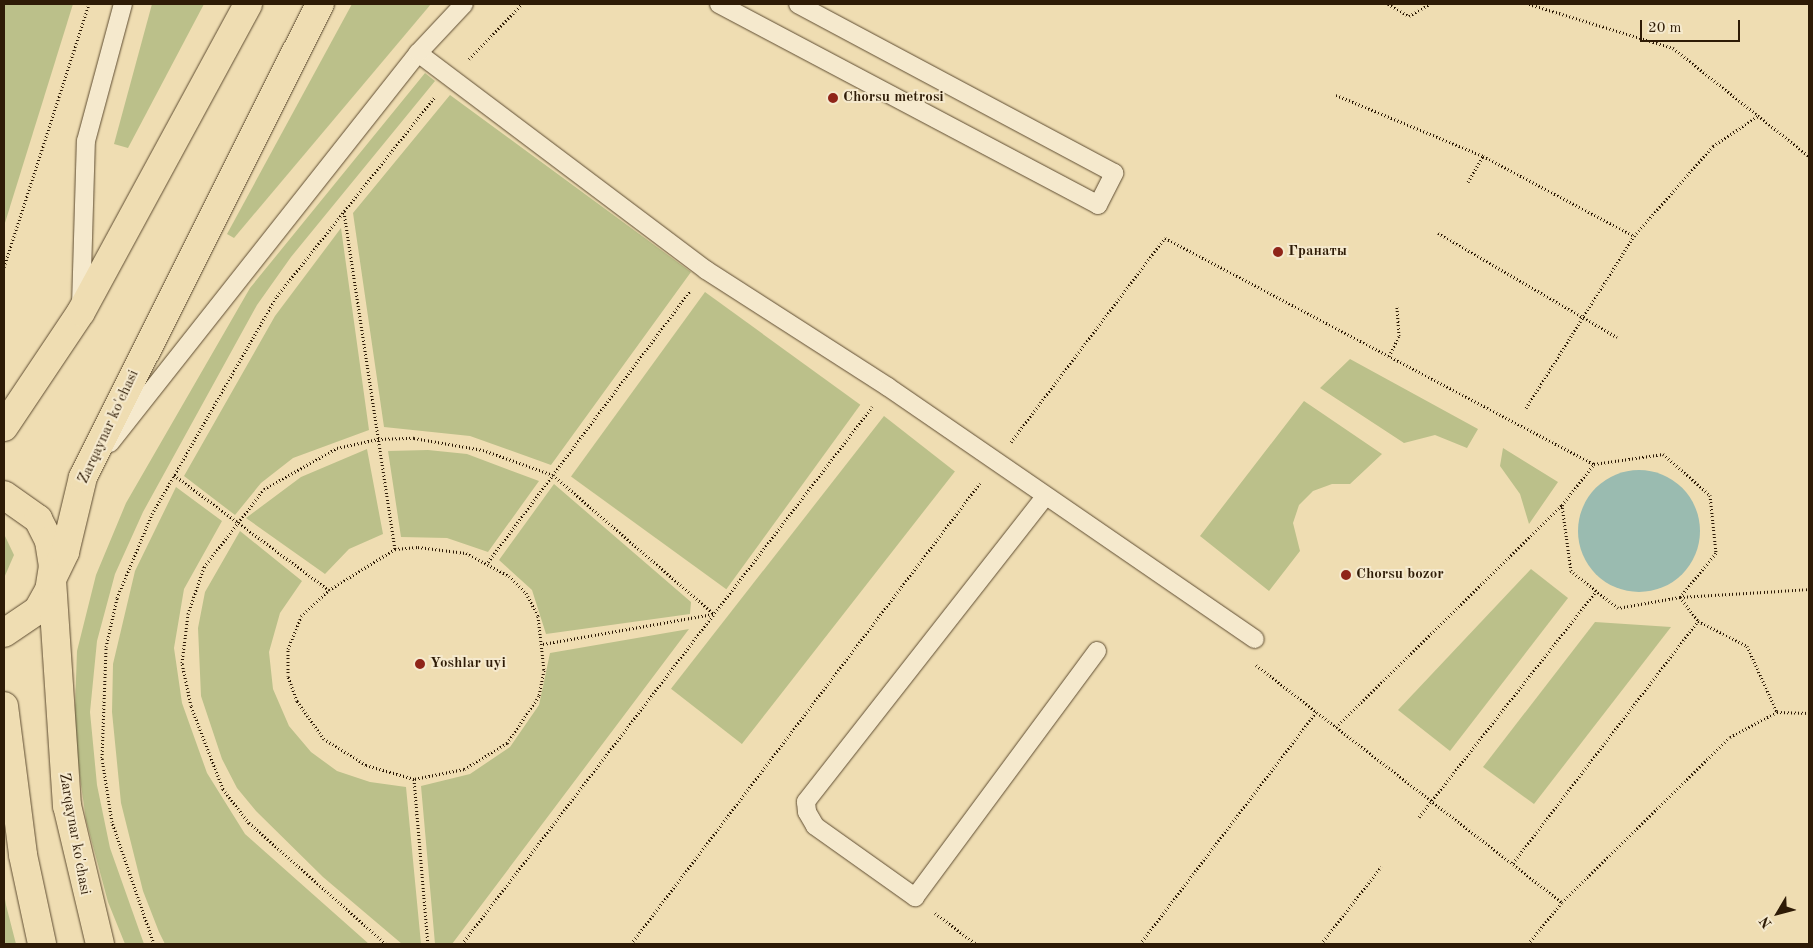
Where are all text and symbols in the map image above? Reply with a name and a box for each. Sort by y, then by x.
scale bar [1643,10,1743,42]
text: 20 m [1648,21,1682,36]
place label: Chorsu metrosi [843,89,944,107]
marker: Chorsu metrosi [827,92,839,104]
place label: Гранаты [1288,243,1347,261]
marker: Гранаты [1272,246,1284,258]
street label: Zarqaynar ko'chasi [75,367,143,487]
place label: Chorsu bozor [1356,566,1444,584]
marker: Chorsu bozor [1340,569,1352,581]
place label: Yoshlar uyi [430,655,506,673]
marker: Yoshlar uyi [414,658,426,670]
street label: Zarqaynar ko'chasi [54,772,94,896]
north arrow [1753,888,1803,938]
text: N [1757,914,1775,931]

